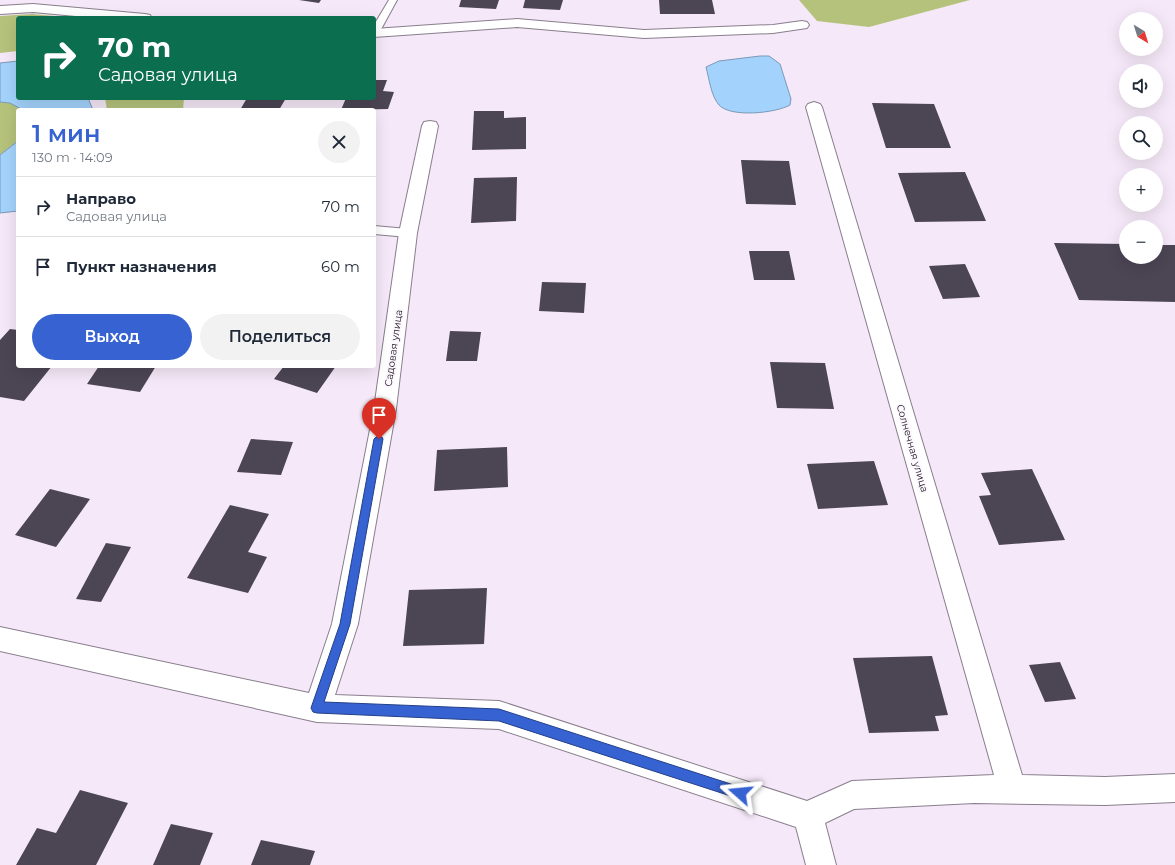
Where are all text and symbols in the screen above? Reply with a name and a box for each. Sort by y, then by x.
north arrow [1119,12,1163,56]
map controls [1119,12,1163,264]
text: 70 m [98,30,171,64]
icon: right [32,32,84,84]
text: Садовая улица [98,64,238,86]
button: sound [1119,64,1163,108]
button: search [1119,116,1163,160]
text: 1 мин [32,119,100,148]
button: close [318,121,360,163]
text: 130 m · 14:09 [32,149,113,165]
button: + [1119,168,1163,212]
text: Направо [66,189,136,208]
icon: right [32,196,54,218]
text: 70 m [322,197,360,216]
text: Садовая улица [66,208,167,224]
button: − [1119,220,1163,264]
icon: arrive [32,256,54,278]
text: Пункт назначения [66,257,217,276]
text: 60 m [321,257,360,276]
street label: Садовая улица [382,309,405,387]
button: Выход [32,314,192,360]
button: Поделиться [200,314,360,360]
pin [362,398,396,439]
street label: Солнечная улица [894,403,931,494]
icon: arrive [368,404,390,426]
position arrow [719,772,761,814]

